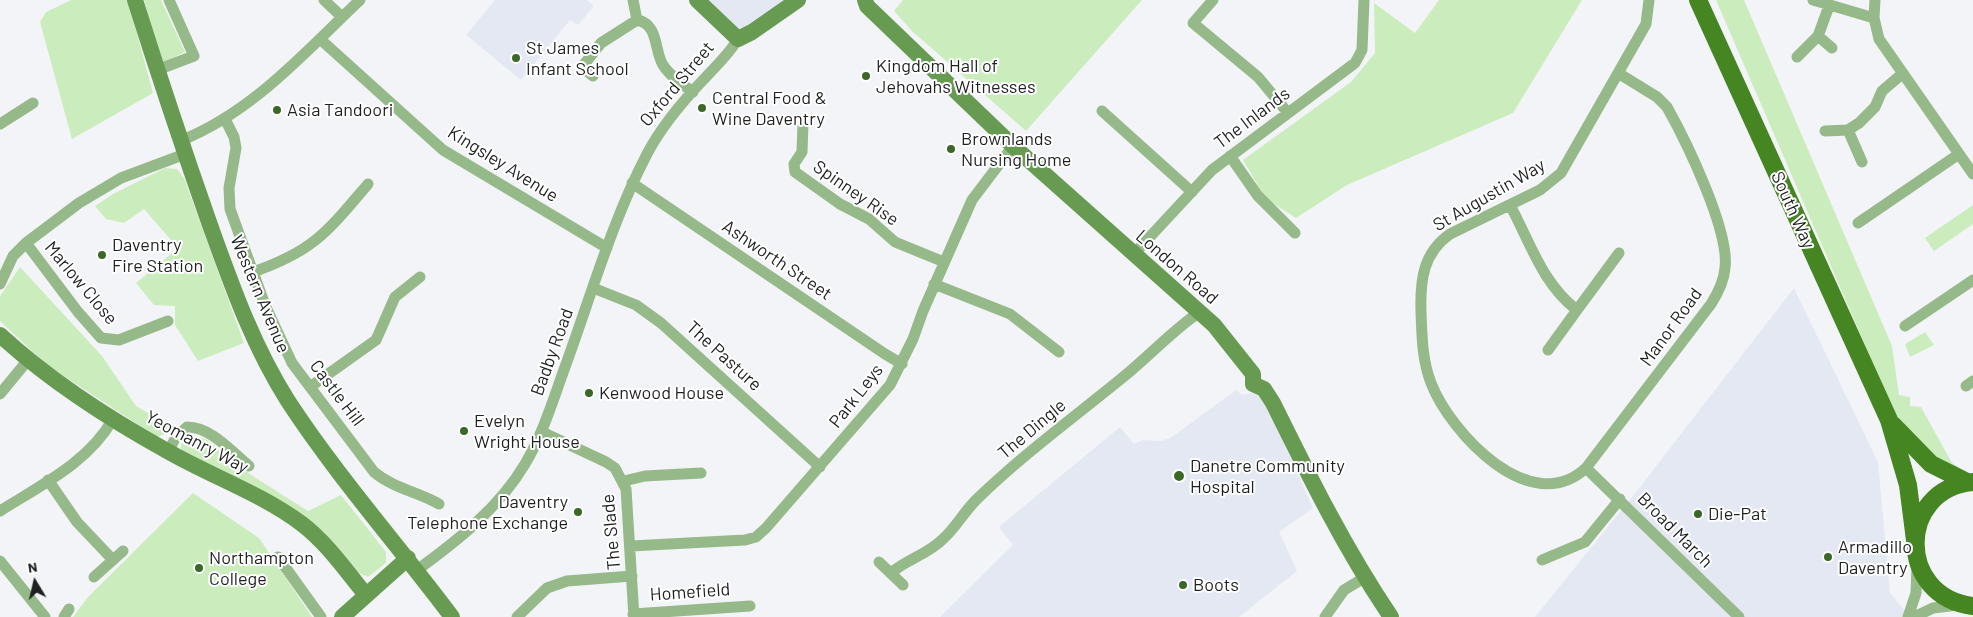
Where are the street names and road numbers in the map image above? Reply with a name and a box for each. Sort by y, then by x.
street label: Oxford Street [635,37,719,131]
street label: The Inlands [1210,83,1294,153]
street label: Kingsley Avenue [444,121,562,207]
street label: St Augustin Way [1429,154,1549,236]
street label: Spinney Rise [809,156,903,230]
street label: South Way [1766,168,1820,252]
street label: Ashworth Street [718,215,836,305]
street label: London Road [1131,225,1223,309]
street label: Western Avenue [225,232,295,356]
street label: Marlow Close [40,237,122,329]
street label: Manor Road [1635,284,1707,370]
street label: Badby Road [526,305,578,399]
street label: The Pasture [682,317,766,395]
street label: Castle Hill [305,356,369,430]
street label: Park Leys [824,360,888,432]
street label: The Dingle [994,394,1070,464]
street label: Yeomanry Way [142,406,252,478]
street label: Broad March [1633,488,1717,572]
street label: The Slade [597,493,625,571]
street label: Homefield [649,578,731,606]

